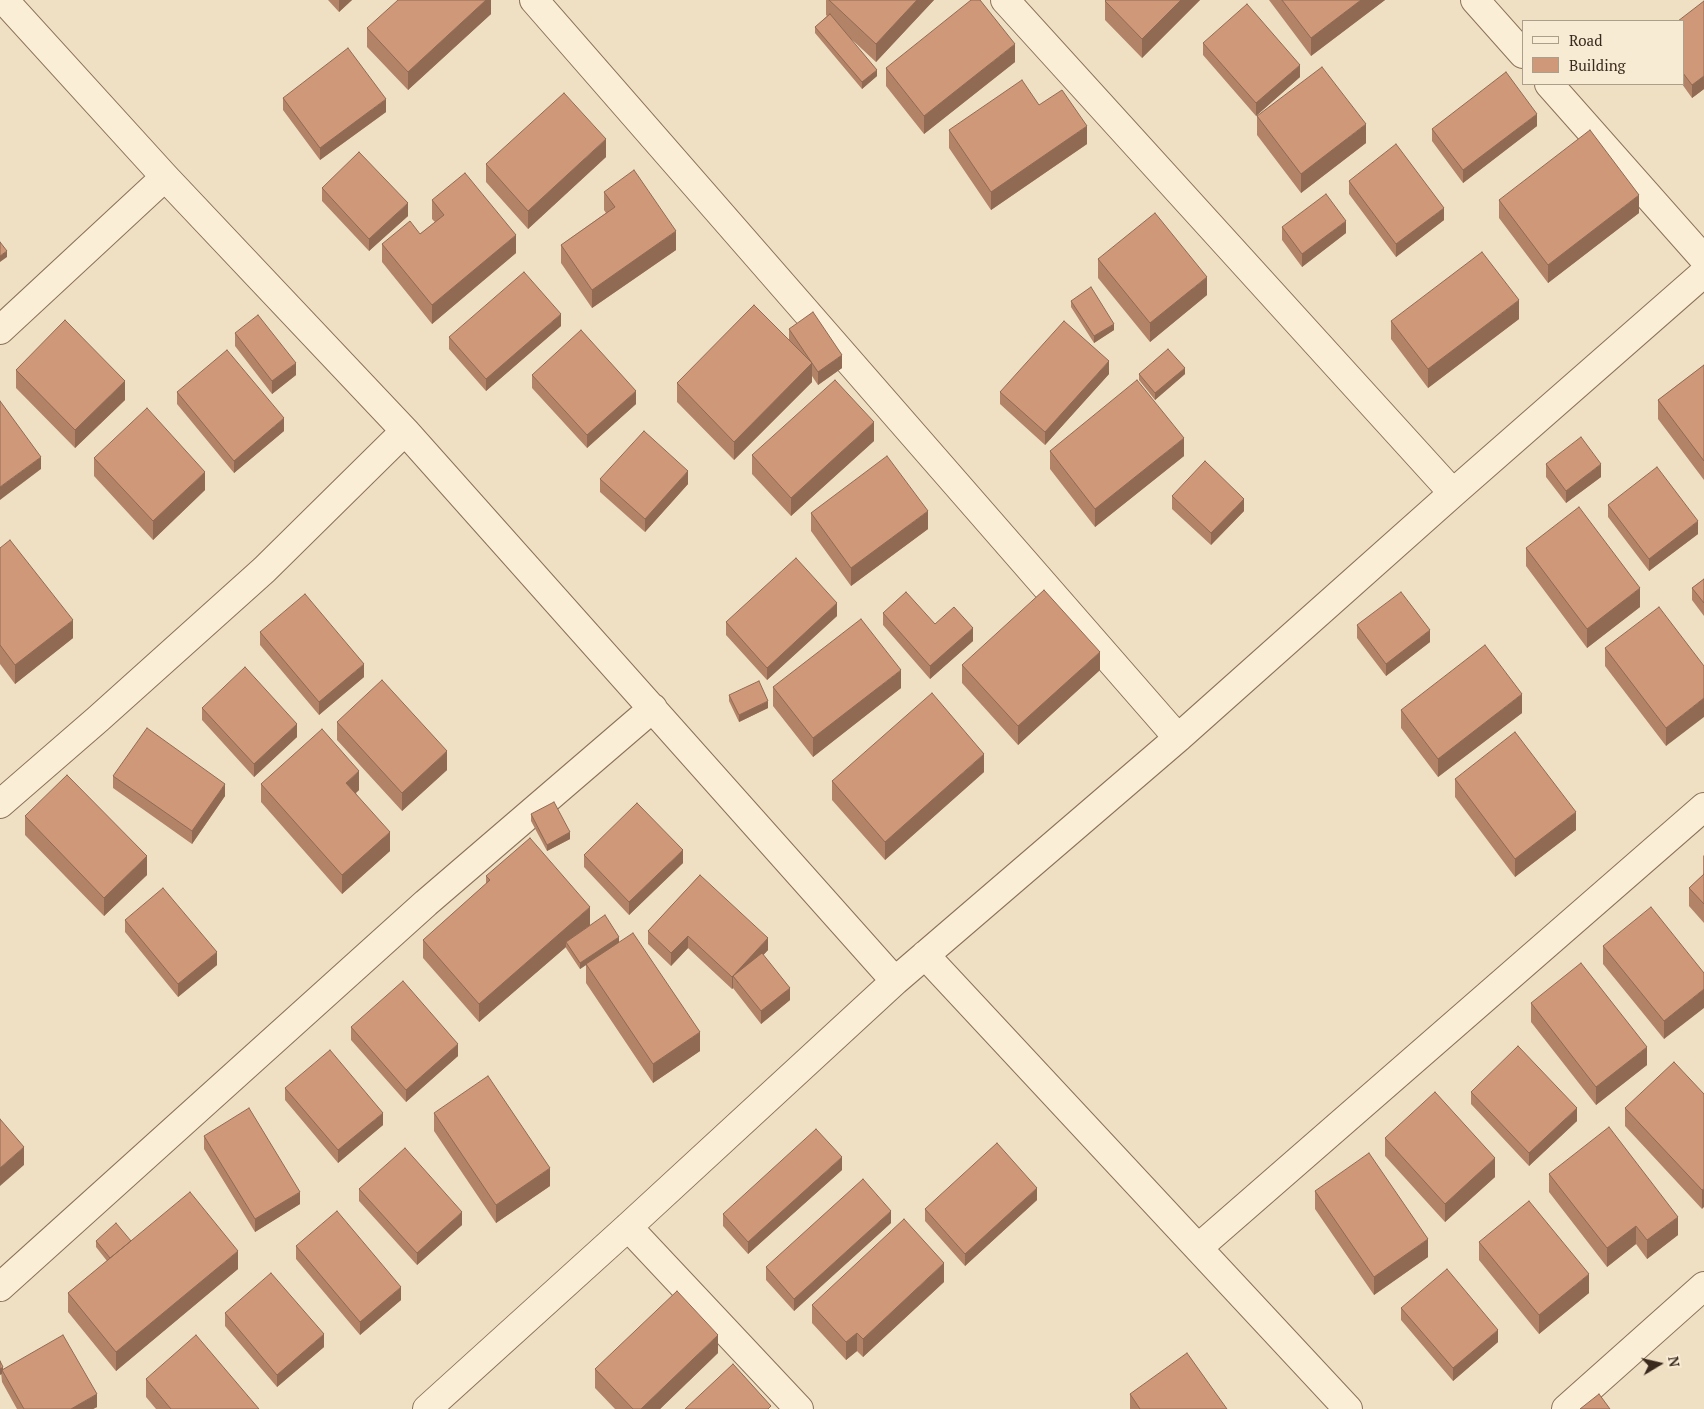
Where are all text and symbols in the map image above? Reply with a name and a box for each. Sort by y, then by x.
legend [1522,20,1684,85]
text: Road [1569,30,1602,50]
text: Building [1569,55,1626,75]
north arrow [1634,1339,1684,1389]
text: N [1664,1355,1685,1368]

